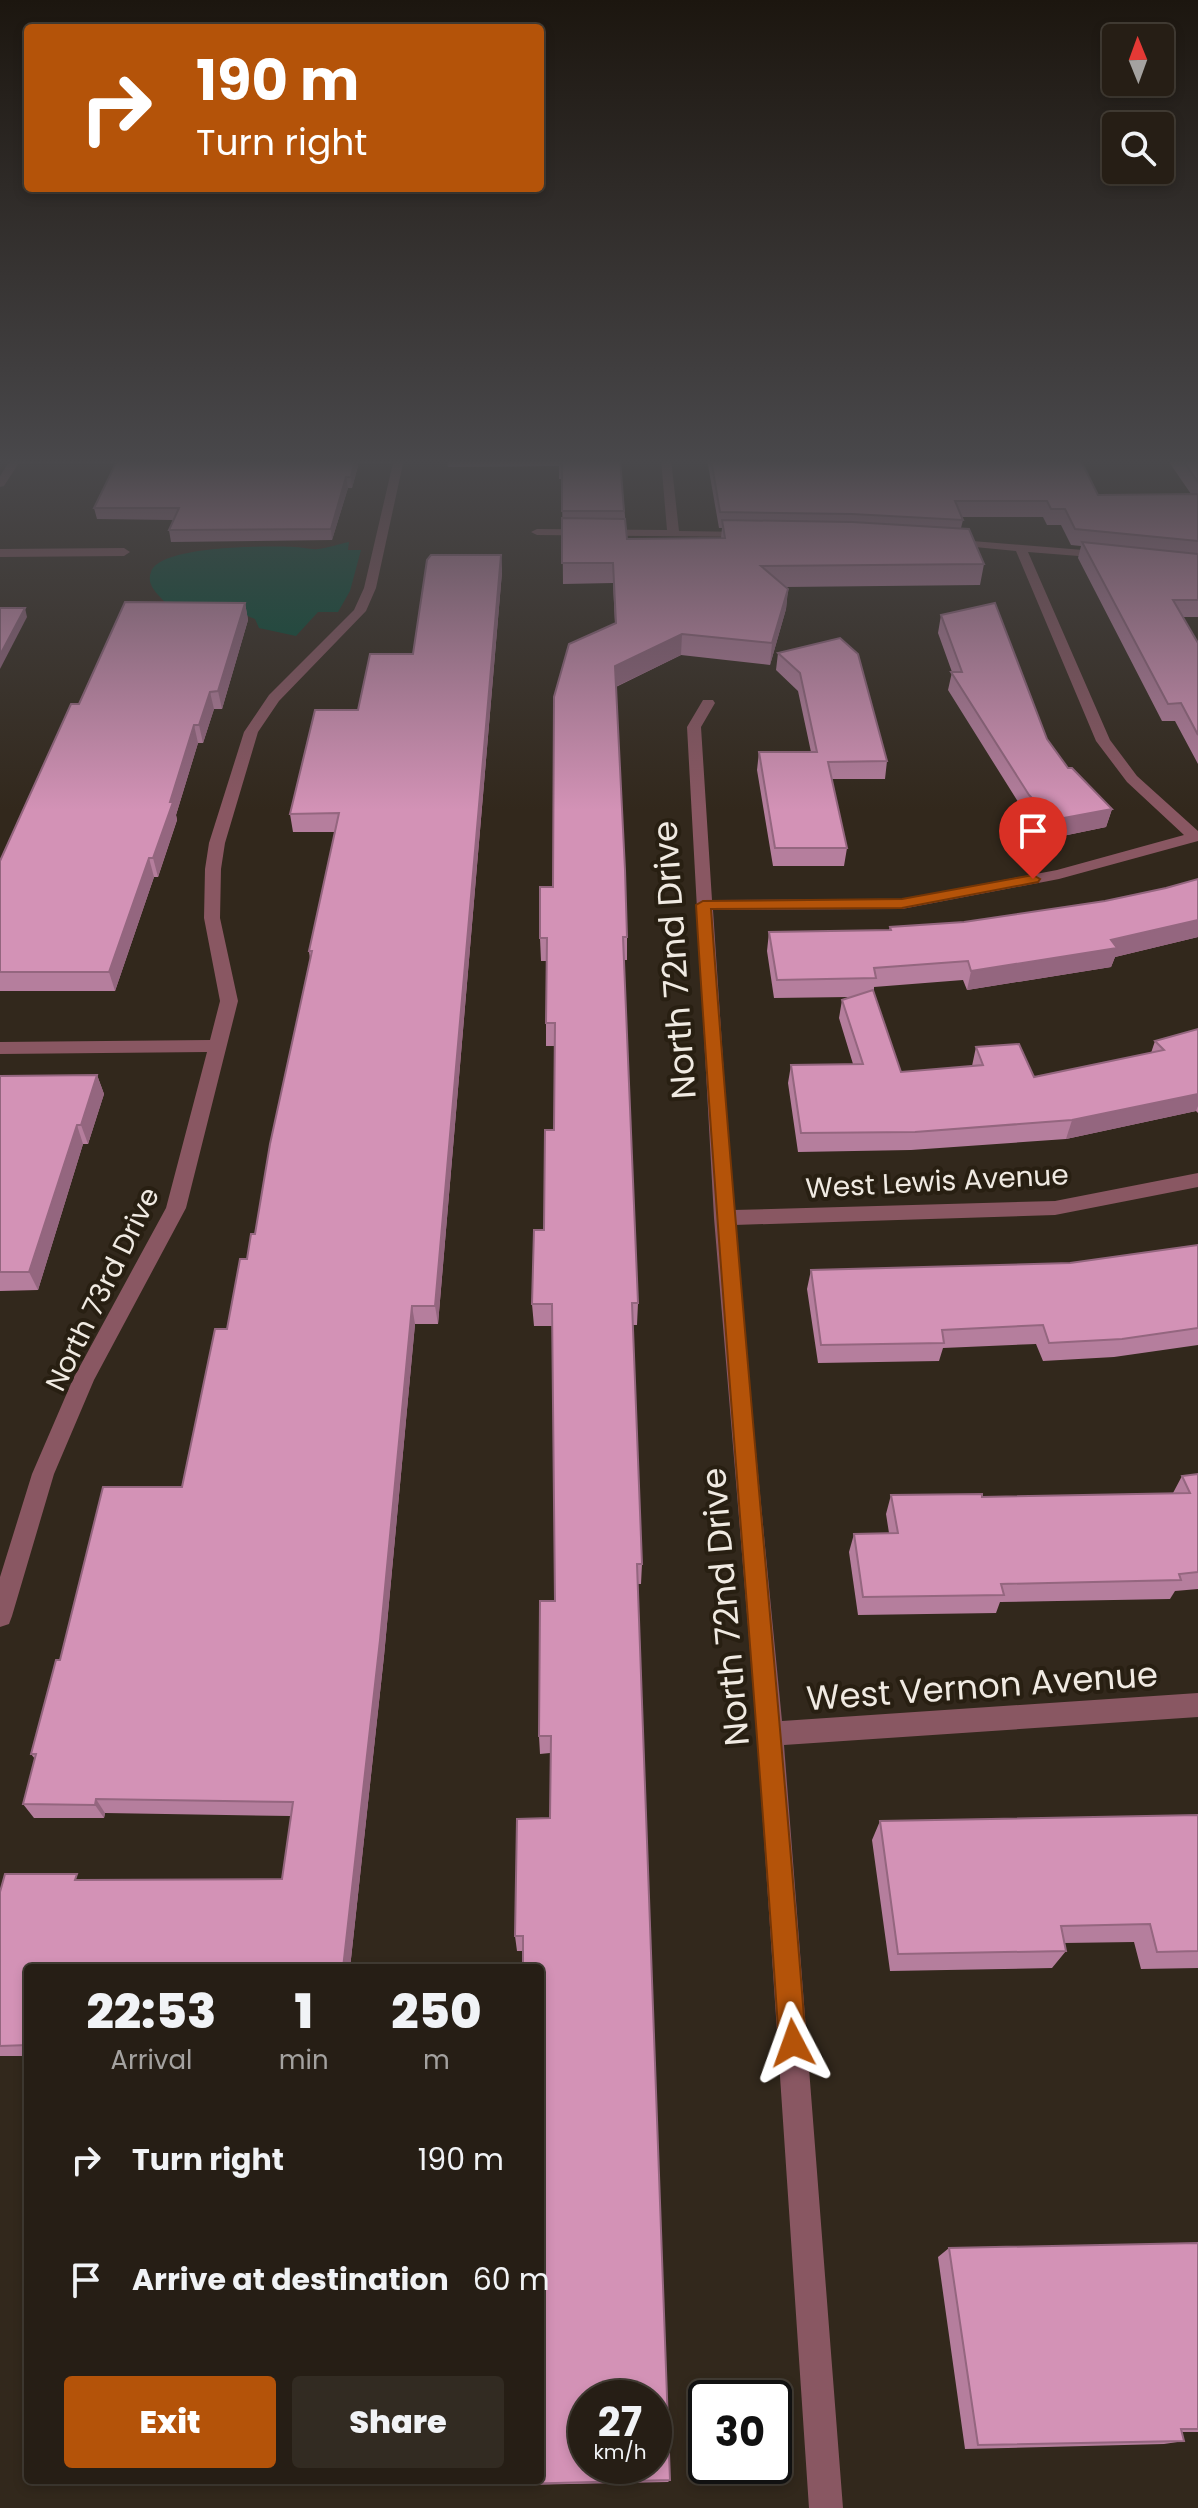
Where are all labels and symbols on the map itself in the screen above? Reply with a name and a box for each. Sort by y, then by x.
north arrow [1102,24,1174,96]
pin [999,797,1067,879]
street label: North 72nd Drive [640,819,708,1101]
street label: West Lewis Avenue [804,1155,1070,1208]
street label: North 73rd Drive [36,1181,169,1398]
street label: North 72nd Drive [689,1466,761,1748]
street label: West Vernon Avenue [805,1650,1159,1722]
position arrow [751,2001,835,2085]
speed limit sign: 30 [688,2380,792,2484]

